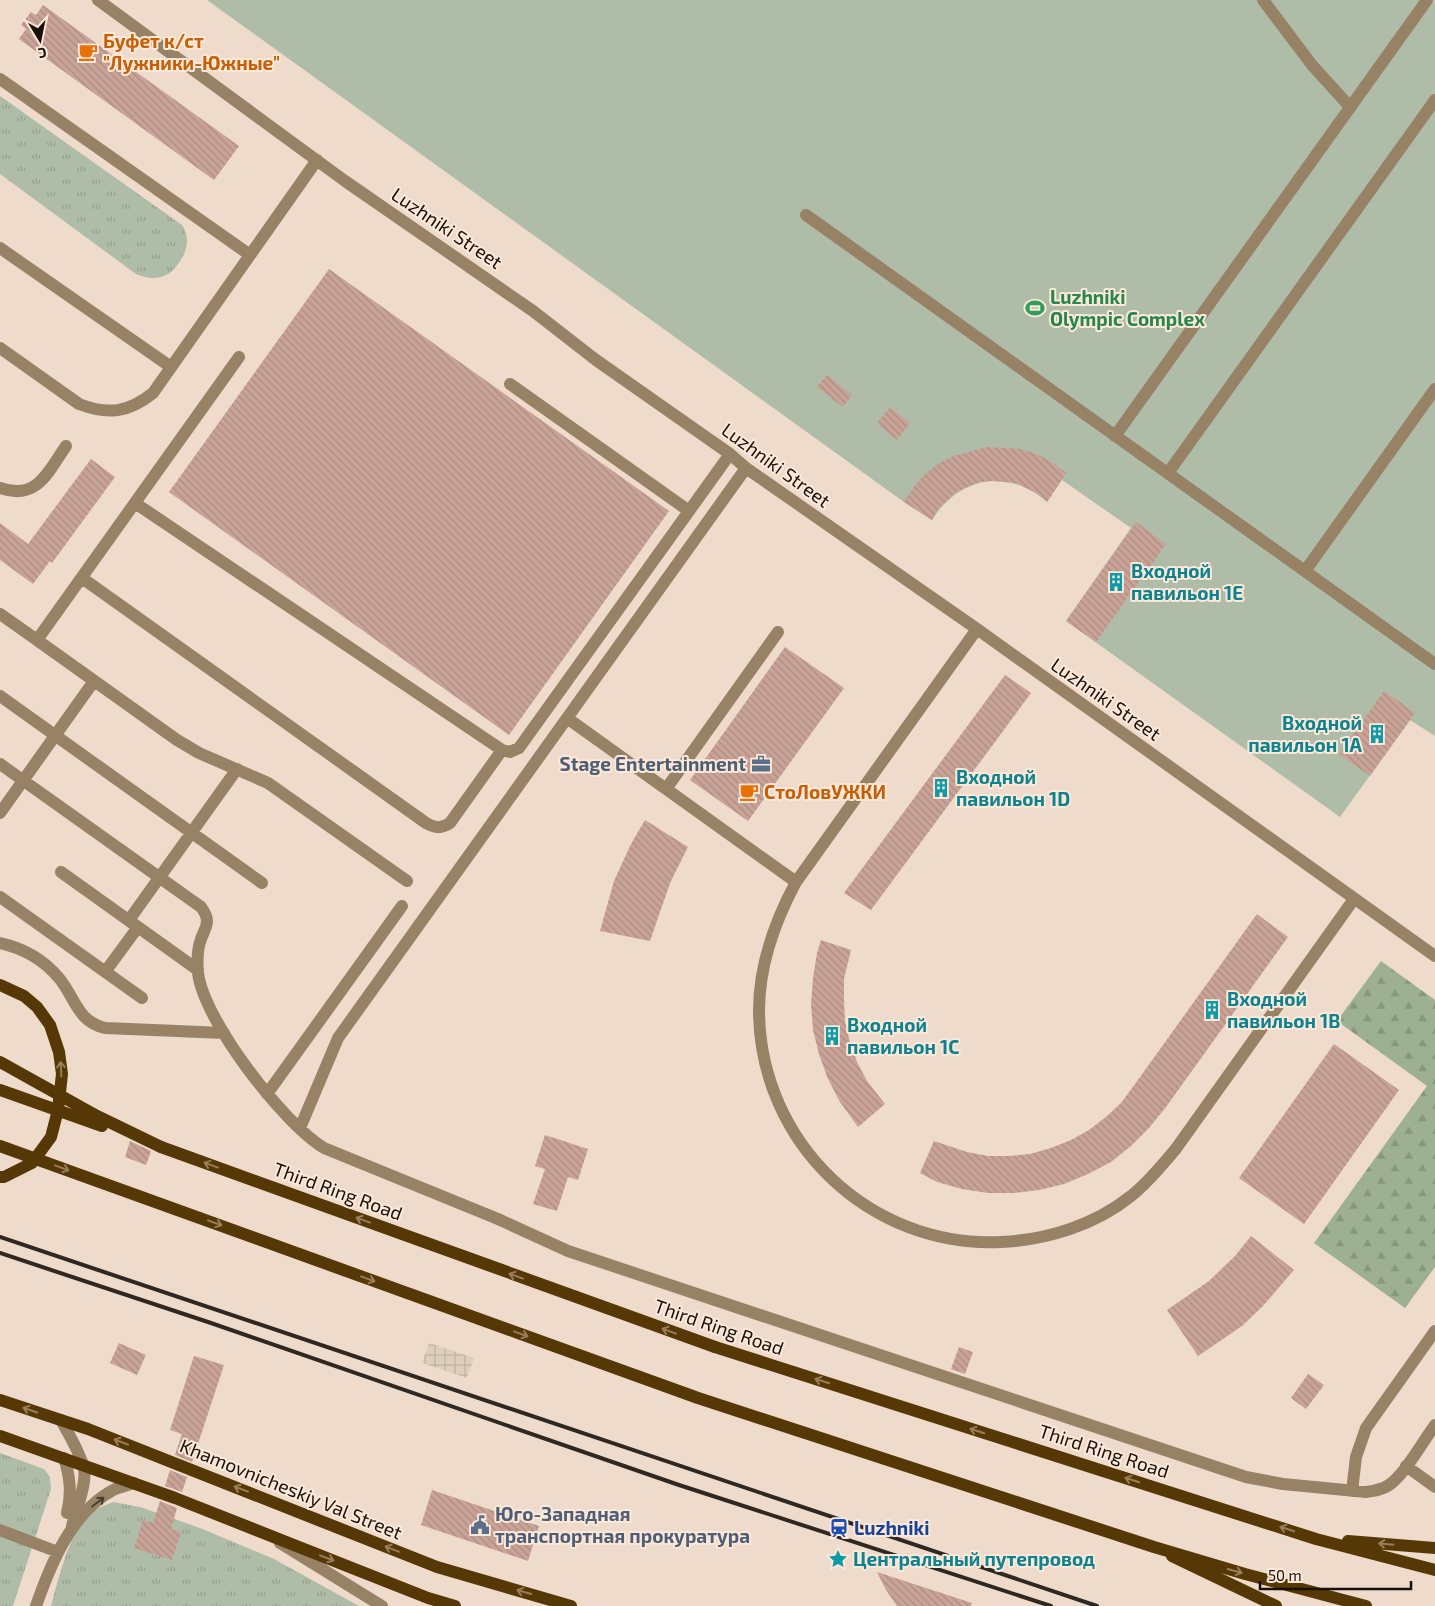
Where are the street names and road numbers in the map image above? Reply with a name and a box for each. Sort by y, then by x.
street label: Luzhniki Street [388,182,507,273]
street label: Luzhniki Street [718,418,835,512]
street label: Luzhniki Street [1047,652,1166,745]
street label: Third Ring Road [271,1157,406,1224]
street label: Third Ring Road [651,1294,787,1359]
street label: Third Ring Road [1036,1419,1172,1482]
street label: Khamovnicheskiy Val Street [177,1433,406,1544]

